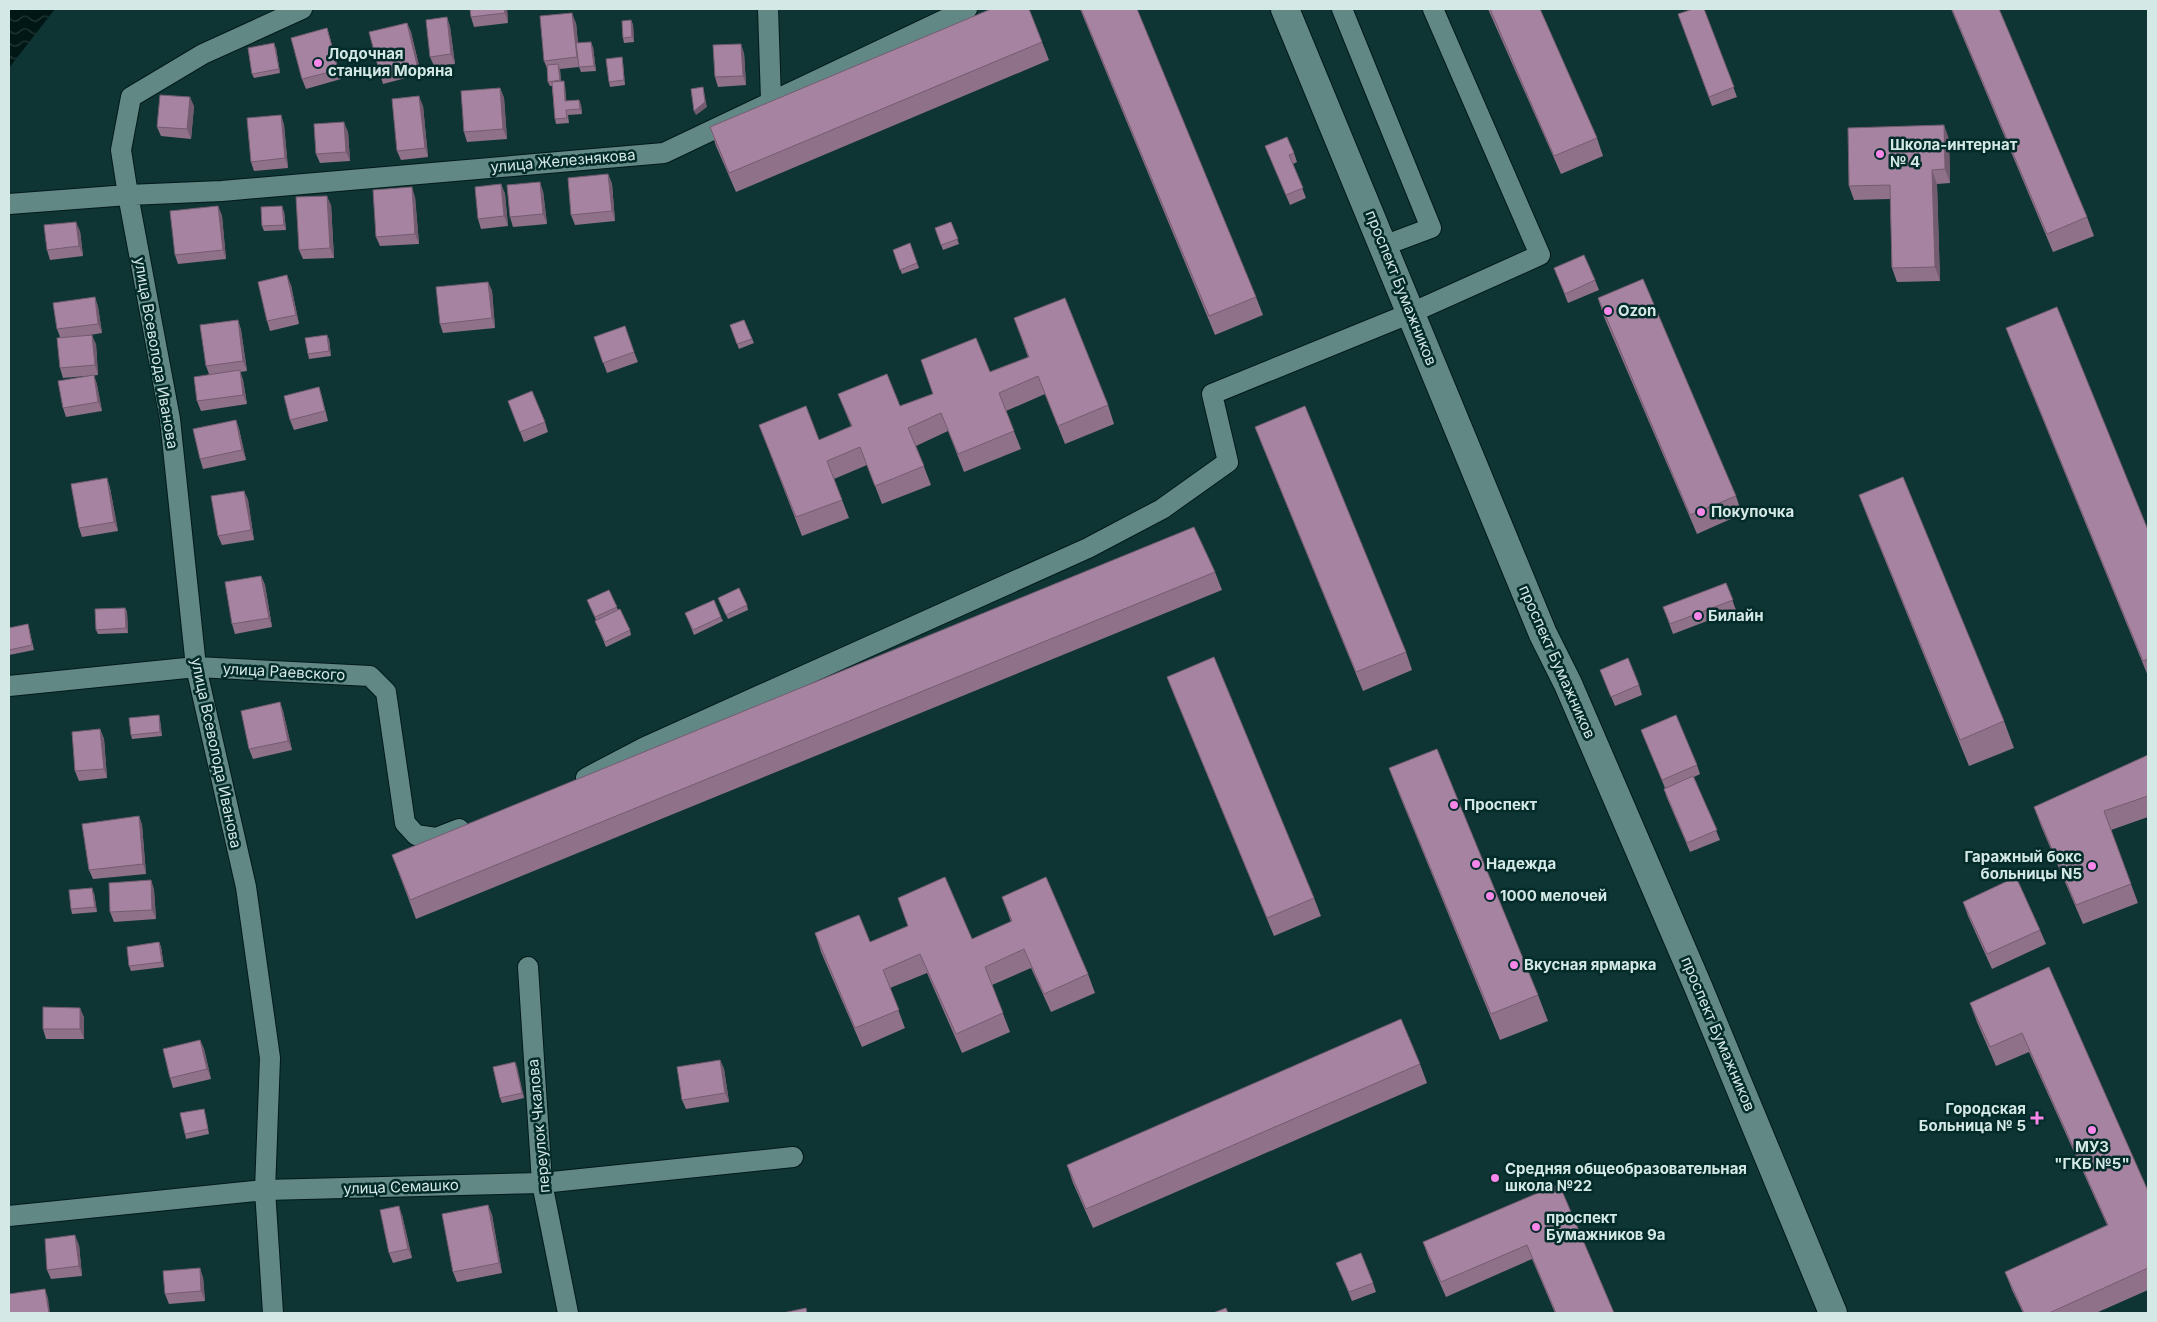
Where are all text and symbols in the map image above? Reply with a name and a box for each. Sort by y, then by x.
place label: Лодочная станция Моряна [328,44,453,80]
marker: Лодочная станция Моряна [312,57,324,69]
place label: Школа-интернат № 4 [1890,135,2018,171]
street label: улица Железнякова [490,145,636,176]
marker: Школа-интернат № 4 [1874,148,1886,160]
street label: проспект Бумажников [1362,207,1441,368]
street label: улица Всеволода Иванова [130,256,183,450]
place label: Ozon [1618,301,1656,320]
marker: Ozon [1602,305,1614,317]
place label: Покупочка [1711,502,1794,521]
marker: Покупочка [1695,506,1707,518]
street label: проспект Бумажников [1515,582,1600,741]
place label: Билайн [1708,606,1764,625]
marker: Билайн [1692,610,1704,622]
street label: улица Всеволода Иванова [187,656,246,850]
street label: улица Раевского [222,659,346,684]
place label: Проспект [1464,795,1538,814]
marker: Проспект [1448,799,1460,811]
place label: Гаражный бокс больницы N5 [1964,847,2082,883]
place label: Надежда [1486,854,1556,873]
marker: Надежда [1470,858,1482,870]
marker: Гаражный бокс больницы N5 [2086,860,2098,872]
place label: 1000 мелочей [1500,886,1607,905]
marker: 1000 мелочей [1484,890,1496,902]
street label: проспект Бумажников [1677,954,1760,1114]
place label: Вкусная ярмарка [1524,955,1657,974]
marker: Вкусная ярмарка [1508,959,1520,971]
street label: переулок Чкалова [523,1058,554,1194]
place label: Городская Больница № 5 [1919,1099,2026,1135]
marker: Городская Больница № 5 [2030,1111,2044,1125]
marker: МУЗ "ГКБ №5" [2086,1124,2098,1136]
place label: МУЗ "ГКБ №5" [2054,1137,2130,1173]
place label: Средняя общеобразовательная школа №22 [1505,1159,1747,1195]
marker: Средняя общеобразовательная школа №22 [1489,1172,1501,1184]
street label: улица Семашко [343,1175,459,1198]
place label: проспект Бумажников 9а [1546,1208,1666,1244]
marker: проспект Бумажников 9а [1530,1221,1542,1233]

